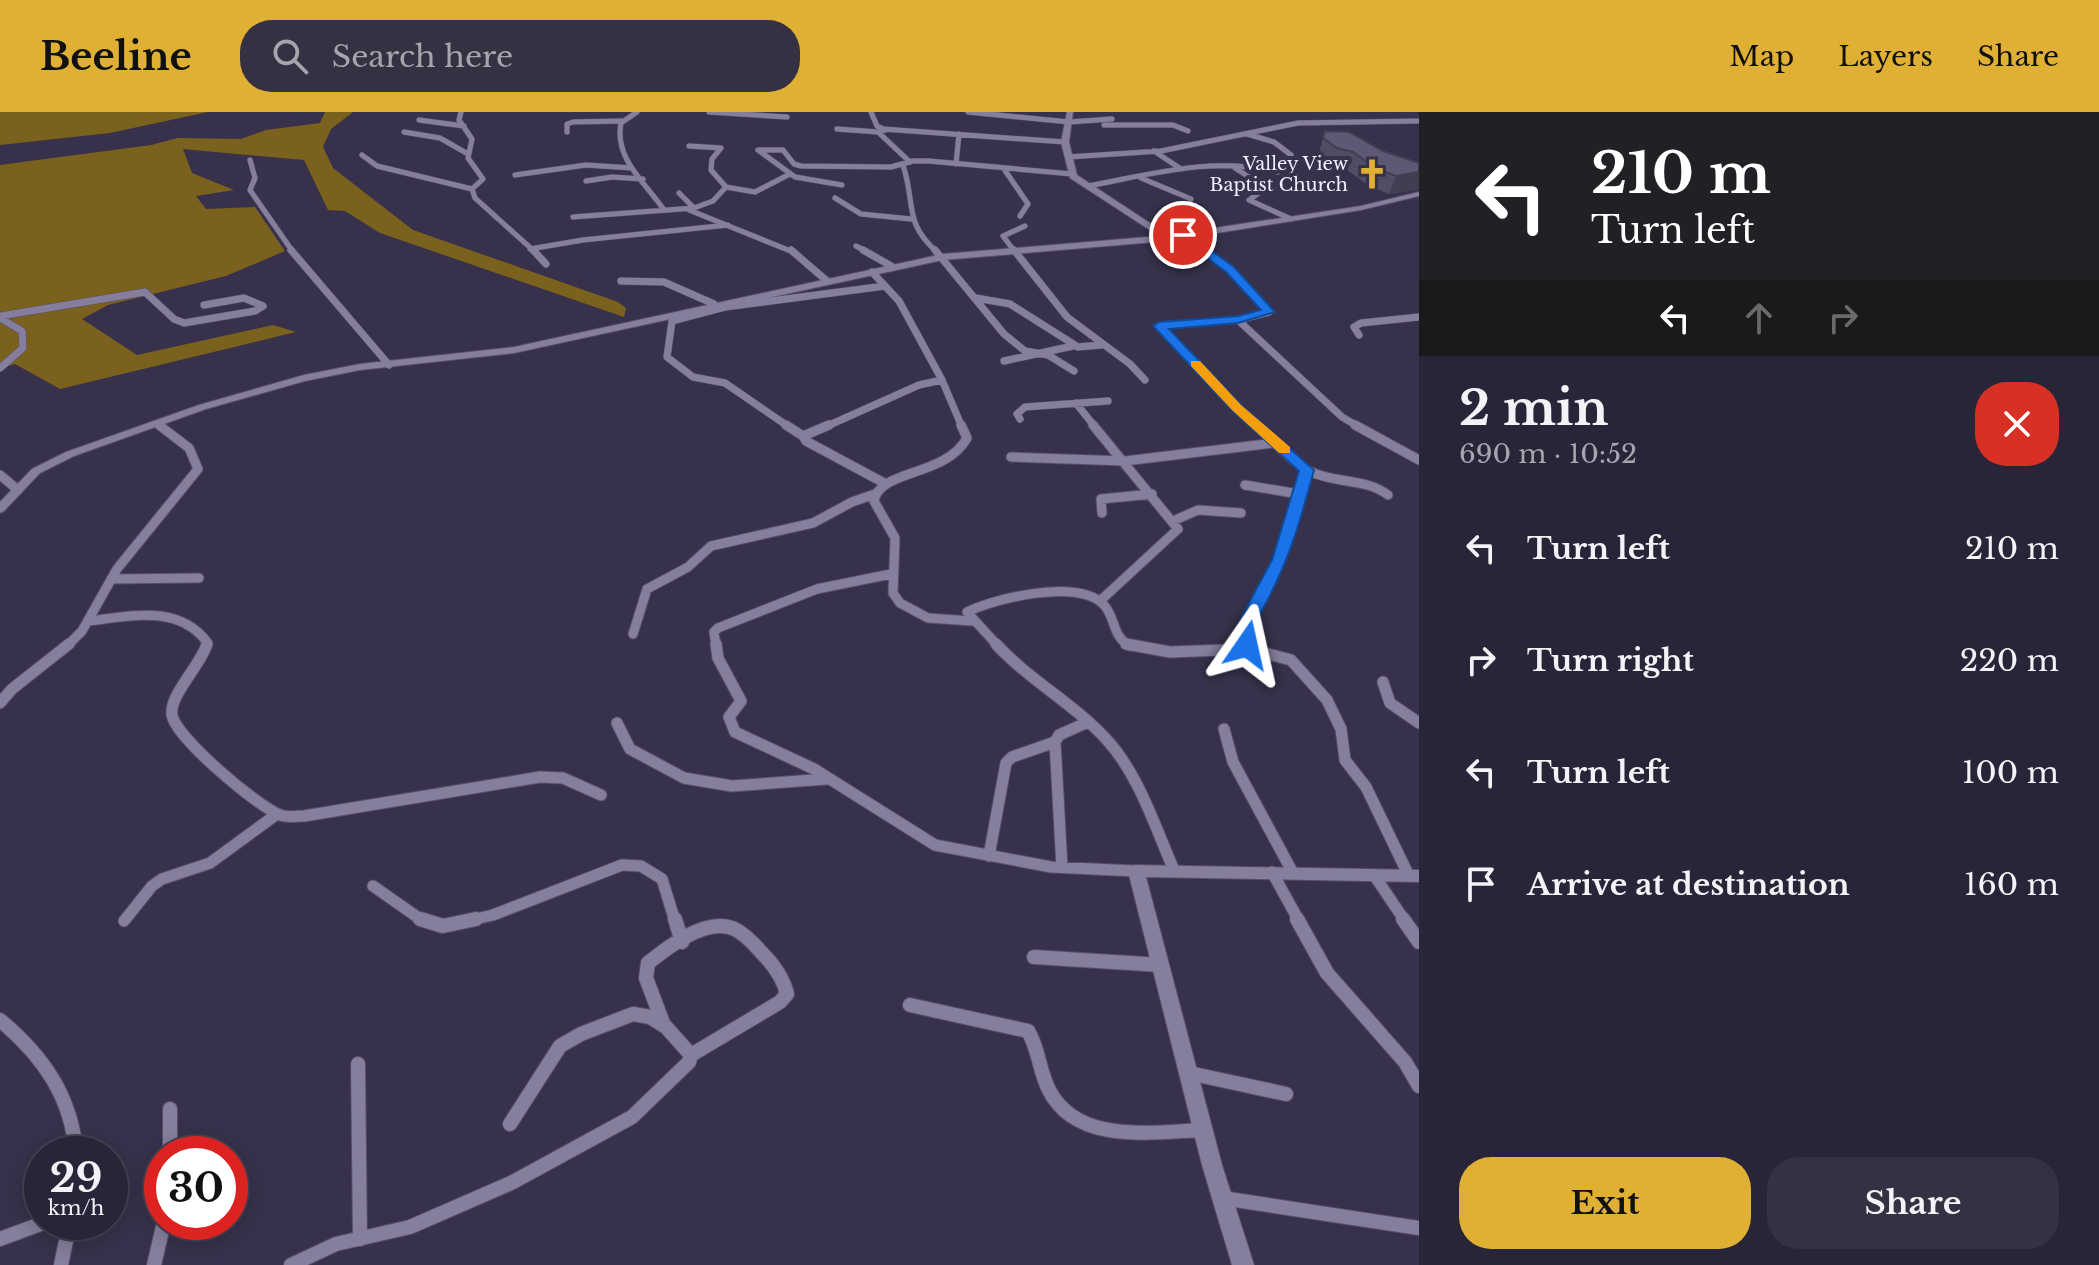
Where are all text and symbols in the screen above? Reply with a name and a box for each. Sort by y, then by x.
search box [240,20,800,92]
text: Beeline [40,33,192,80]
icon: search [268,34,312,78]
text: Search here [332,38,513,75]
text: Map [1729,39,1794,74]
text: Layers [1838,39,1933,74]
text: Share [1977,39,2059,74]
text: 210 m [1591,139,1771,208]
icon: left [1459,144,1563,248]
place label: Valley View Baptist Church [1210,153,1349,196]
church icon: Valley View Baptist Church [1355,157,1389,191]
pin [1149,201,1217,269]
text: Turn left [1591,208,1755,253]
icon: arrive [1161,213,1205,257]
icon: left [1653,296,1697,340]
icon: ahead [1737,296,1781,340]
icon: right [1821,296,1865,340]
text: 2 min [1459,378,1608,438]
button: close [1975,382,2059,466]
text: 690 m · 10:52 [1459,438,1637,470]
icon: left [1459,526,1503,570]
text: Turn left [1527,530,1670,567]
text: 210 m [1965,530,2059,567]
position arrow [1205,603,1289,687]
icon: right [1459,638,1503,682]
text: Turn right [1527,642,1694,679]
text: 220 m [1960,642,2059,679]
icon: left [1459,750,1503,794]
text: Turn left [1527,754,1670,791]
text: 100 m [1962,754,2059,791]
icon: arrive [1459,862,1503,906]
text: Arrive at destination [1527,866,1850,903]
text: 160 m [1964,866,2059,903]
speed limit sign: 30 [144,1136,248,1240]
text: 29 [50,1153,103,1203]
button: Exit [1459,1157,1751,1249]
button: Share [1767,1157,2059,1249]
text: km/h [48,1196,104,1220]

